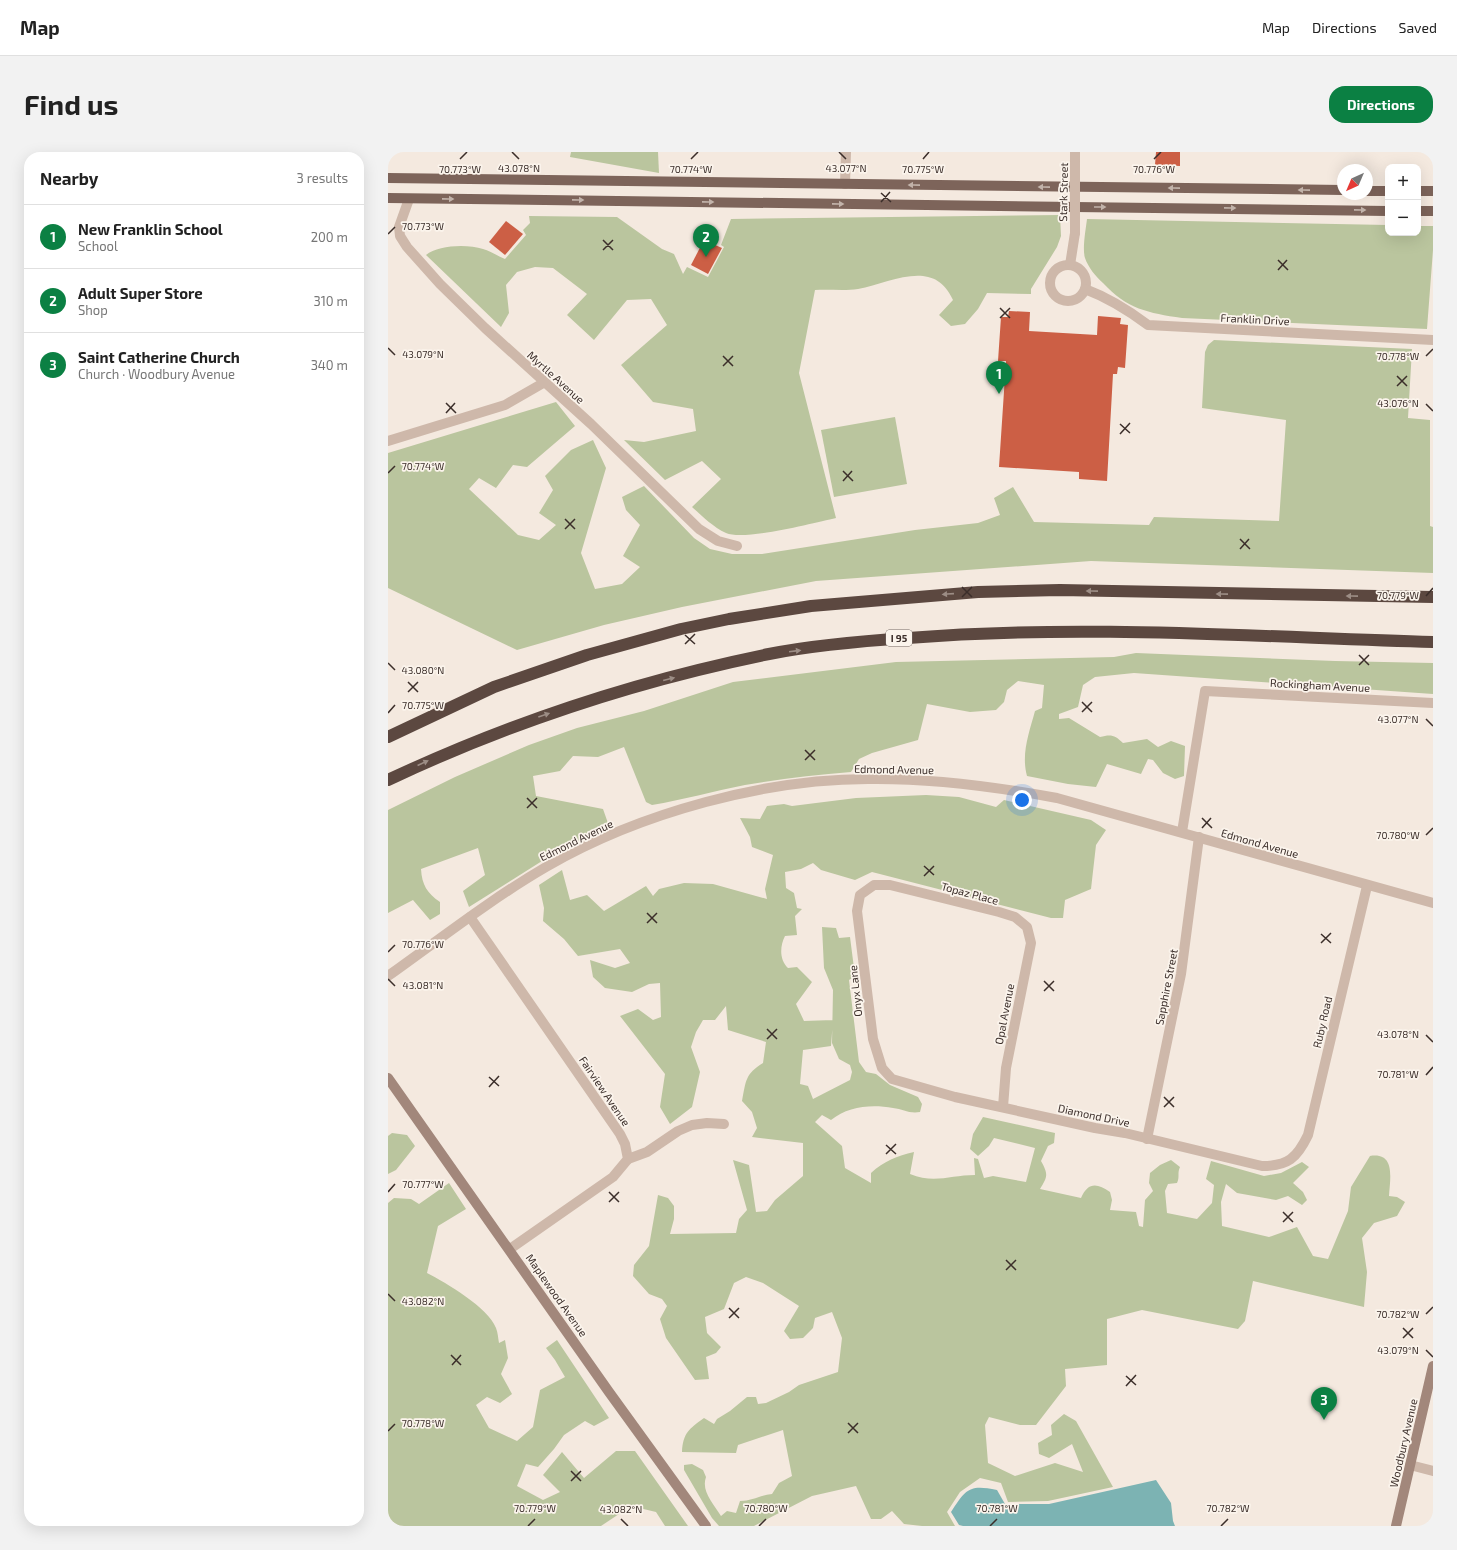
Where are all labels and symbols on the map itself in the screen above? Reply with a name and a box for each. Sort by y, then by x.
text: 43.078°N [498,162,540,174]
text: 43.077°N [826,162,866,174]
street label: Stark Street [1056,162,1070,222]
text: 70.773°W [439,163,482,175]
text: 70.774°W [670,163,713,175]
text: 70.775°W [902,163,944,175]
text: 70.776°W [1133,163,1176,175]
north arrow [1337,164,1373,200]
one-way arrow [907,182,920,188]
one-way arrow [1038,183,1050,190]
one-way arrow [1167,185,1180,191]
one-way arrow [1297,187,1310,193]
one-way arrow [442,196,455,202]
one-way arrow [572,197,584,204]
one-way arrow [702,199,715,205]
one-way arrow [832,201,845,207]
one-way arrow [1094,204,1107,210]
one-way arrow [1224,205,1237,211]
one-way arrow [1354,207,1367,213]
text: 70.773°W [402,220,445,232]
pin: 2 [693,224,719,257]
street label: Franklin Drive [1220,311,1290,327]
text: 43.079°N [402,348,444,360]
street label: Myrtle Avenue [525,348,587,406]
text: 70.778°W [1377,350,1420,362]
pin: 1 [986,361,1012,394]
text: 43.076°N [1377,397,1419,409]
text: 70.774°W [402,460,445,472]
one-way arrow [1085,588,1098,594]
text: 70.779°W [1377,589,1420,601]
one-way arrow [942,591,954,598]
one-way arrow [1215,591,1228,597]
one-way arrow [1345,593,1358,599]
road number: I 95 [886,630,912,646]
one-way arrow [789,647,801,654]
text: 43.080°N [402,664,444,676]
one-way arrow [662,675,675,681]
street label: Rockingham Avenue [1270,676,1371,694]
text: 70.775°W [402,699,444,711]
one-way arrow [538,712,550,718]
text: 43.077°N [1378,713,1418,725]
one-way arrow [418,760,429,766]
street label: Edmond Avenue [854,762,934,776]
your location [1012,790,1032,810]
street label: Edmond Avenue [537,817,615,863]
street label: Edmond Avenue [1220,826,1300,860]
text: 70.780°W [1376,829,1420,841]
street label: Topaz Place [940,879,1000,907]
text: 70.776°W [402,938,445,950]
street label: Sapphire Street [1152,948,1180,1026]
street label: Onyx Lane [846,964,864,1017]
text: 43.081°N [403,979,443,991]
street label: Opal Avenue [992,982,1016,1046]
street label: Ruby Road [1310,995,1334,1049]
text: 43.078°N [1377,1028,1419,1040]
street label: Fairview Avenue [577,1054,633,1128]
text: 70.781°W [1377,1068,1419,1080]
street label: Diamond Drive [1057,1101,1131,1129]
text: 70.777°W [402,1178,444,1190]
street label: Maplewood Avenue [524,1251,591,1339]
text: 43.082°N [402,1295,444,1307]
text: 70.782°W [1377,1308,1420,1320]
text: 43.079°N [1377,1344,1419,1356]
pin: 3 [1311,1387,1337,1420]
street label: Woodbury Avenue [1386,1397,1420,1489]
text: 70.778°W [402,1417,445,1429]
text: 70.779°W [514,1502,557,1514]
text: 70.780°W [744,1502,788,1514]
text: 70.781°W [976,1502,1018,1514]
text: 70.782°W [1207,1502,1250,1514]
text: 43.082°N [600,1503,642,1515]

